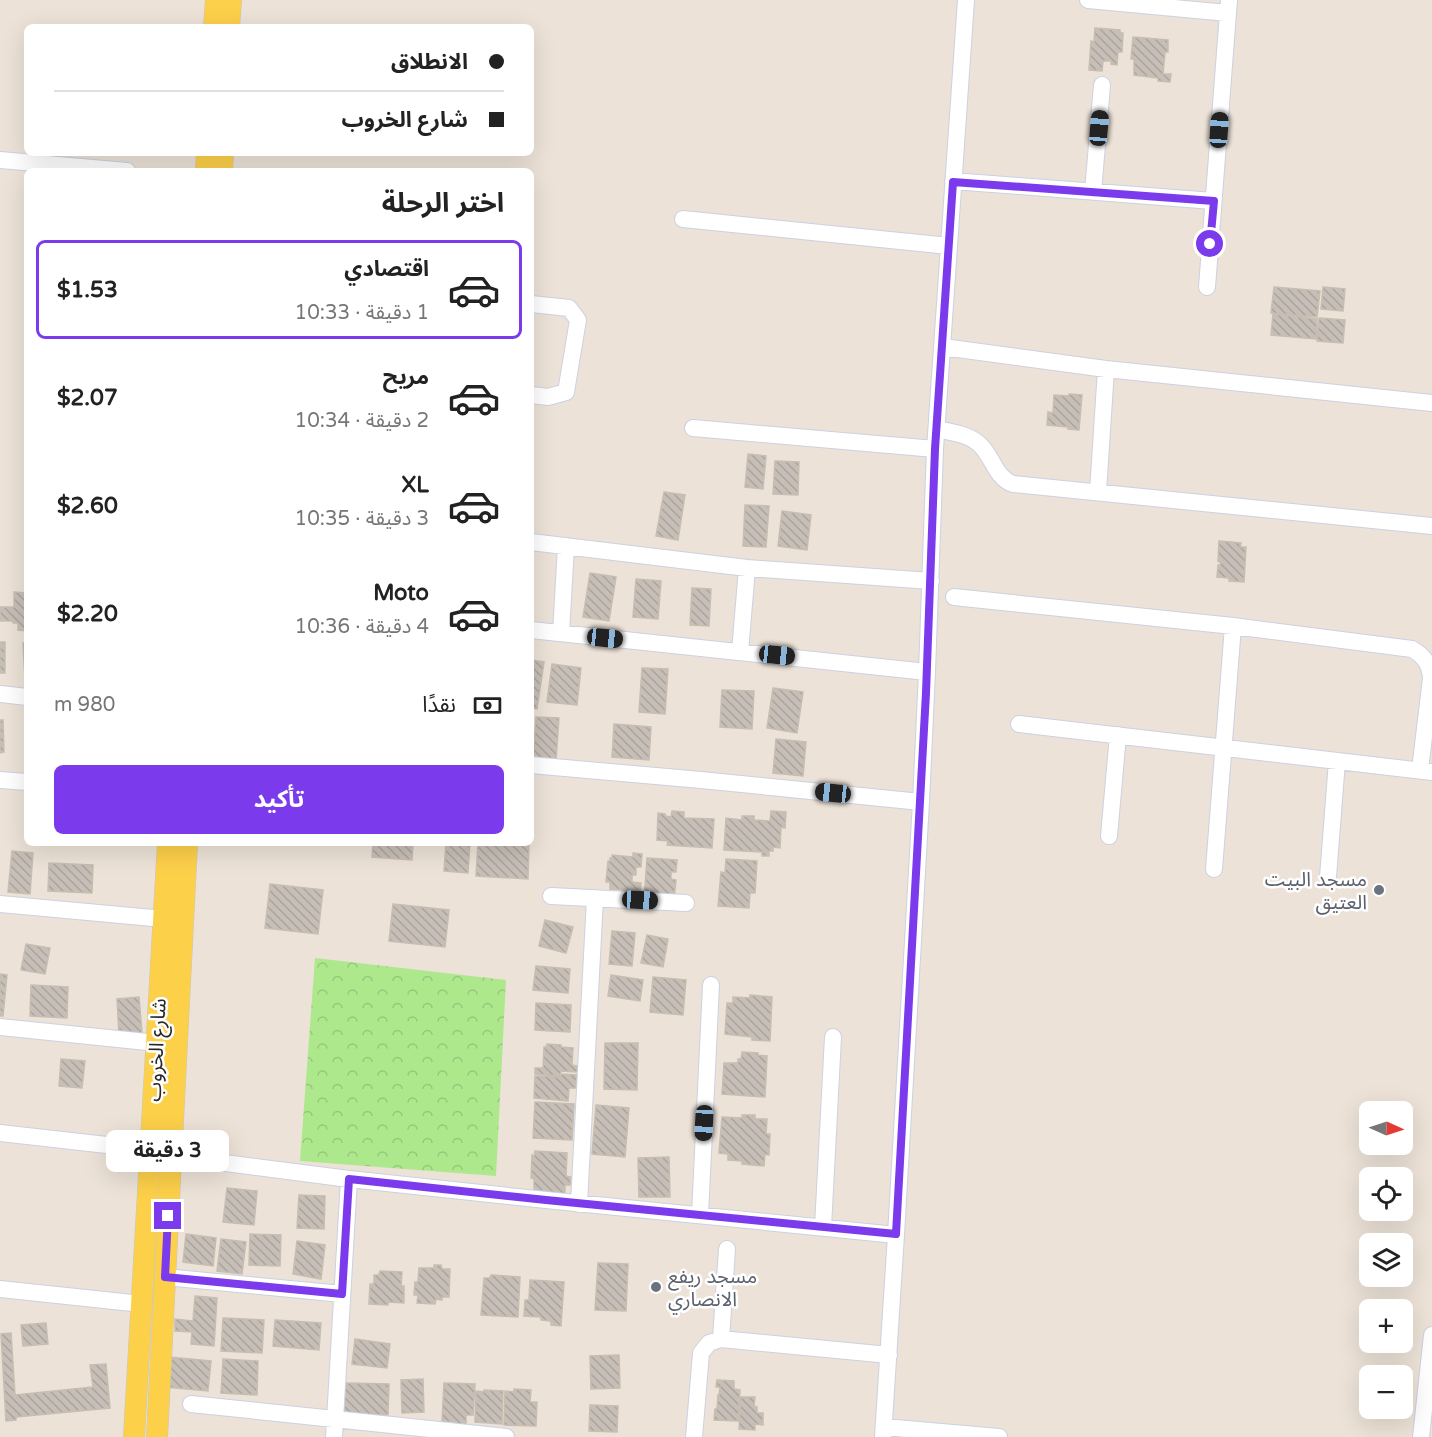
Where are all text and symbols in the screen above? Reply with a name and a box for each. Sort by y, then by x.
text: الانطلاق [391,49,468,75]
text: شارع الخروب [341,107,468,133]
car [1088,109,1110,147]
car [1209,111,1229,149]
text: اختر الرحلة [382,187,504,220]
route start [1196,230,1223,257]
text: اقتصادي [344,256,429,282]
icon: car [447,263,501,317]
text: $1.53 [57,277,118,303]
text: 1 دقيقة · 10:33 [295,301,429,325]
text: مريح [383,364,429,390]
icon: car [447,371,501,425]
text: $2.07 [57,385,118,411]
text: 2 دقيقة · 10:34 [295,409,429,433]
text: XL [402,472,429,498]
icon: car [447,479,501,533]
text: $2.60 [57,493,118,519]
text: 3 دقيقة · 10:35 [295,507,429,531]
text: Moto [373,580,429,606]
icon: car [447,587,501,641]
text: $2.20 [57,601,118,627]
text: 4 دقيقة · 10:36 [295,615,429,639]
car [586,627,624,649]
car [758,644,796,666]
icon: cash [471,689,504,722]
text: نقدًا [422,692,456,718]
text: 980 m [54,693,115,717]
button: تأكيد [54,765,504,834]
car [814,782,852,804]
place label: مسجد البيت العتيق [1265,868,1367,915]
marker: مسجد البيت العتيق [1372,883,1386,897]
car [622,890,658,910]
street label: شارع الخروب [142,998,174,1103]
north arrow [1359,1101,1413,1155]
map controls [1359,1101,1413,1419]
car [694,1105,714,1141]
callout: 3 دقيقة [106,1129,230,1171]
text: 3 دقيقة [133,1139,202,1163]
button: locate [1359,1167,1413,1221]
route end [154,1202,181,1229]
button: layers [1359,1233,1413,1287]
place label: مسجد ريفع الانصاري [668,1265,757,1315]
marker: مسجد ريفع الانصاري [649,1280,663,1294]
button: + [1359,1299,1413,1353]
button: − [1359,1365,1413,1419]

